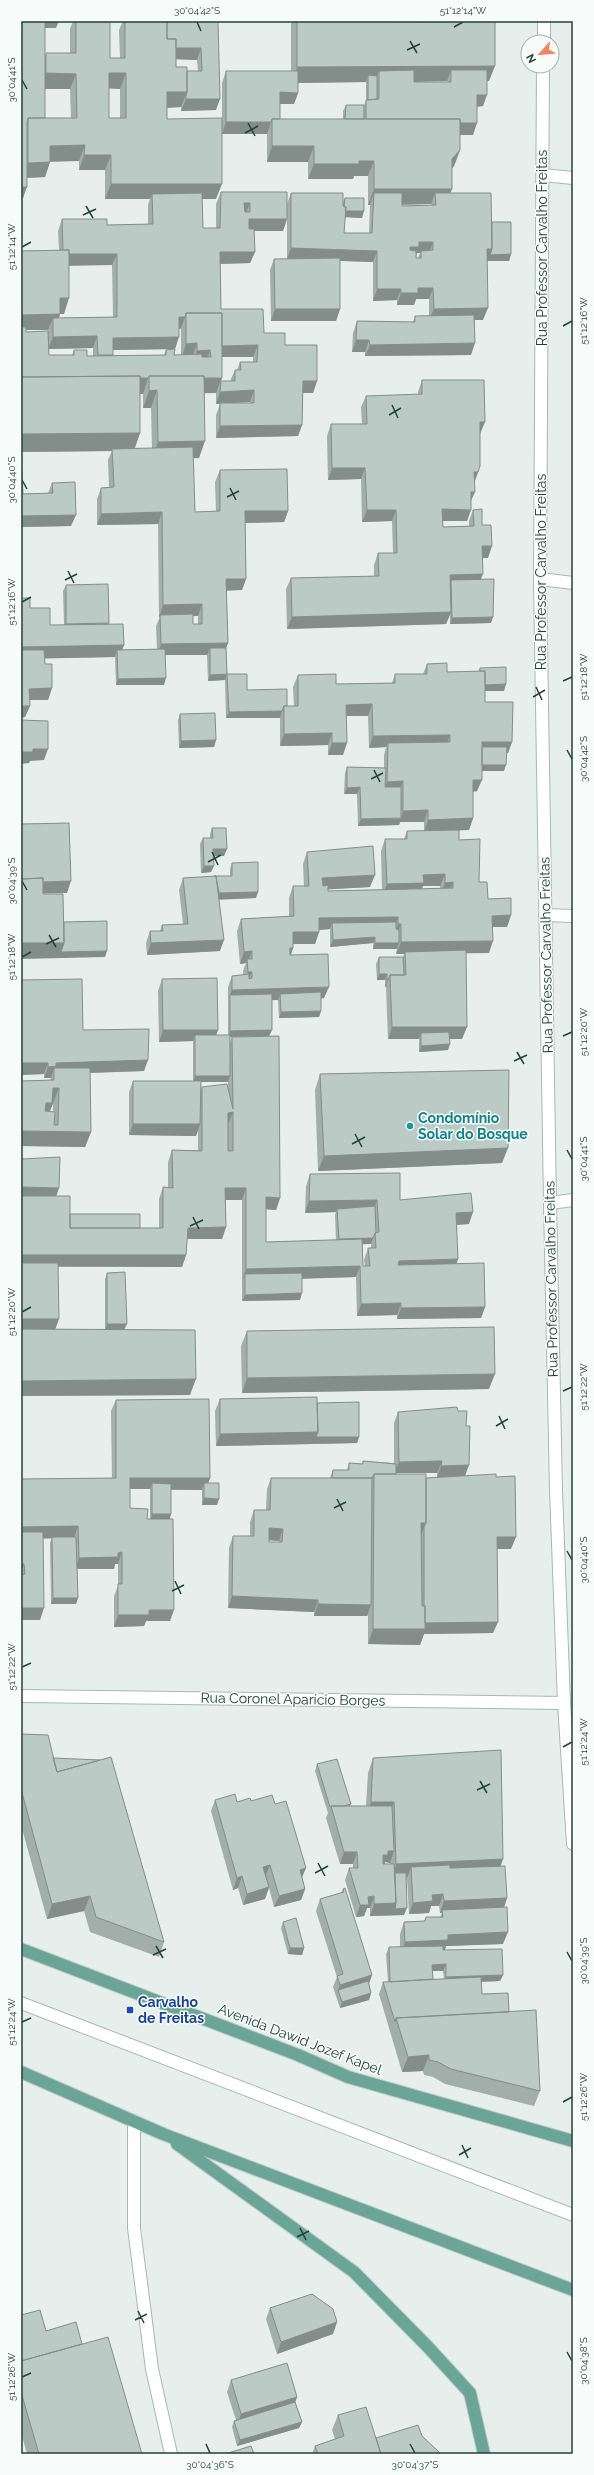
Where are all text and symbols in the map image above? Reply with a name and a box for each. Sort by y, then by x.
text: 30°04'42"S [174,5,220,16]
text: 51°12'14"W [440,5,487,16]
north arrow [520,34,560,74]
text: N [524,52,539,65]
text: 30°04'41"S [6,57,17,103]
street label: Rua Professor Carvalho Freitas [534,150,550,346]
text: 51°12'14"W [6,223,17,270]
text: 51°12'16"W [578,297,589,345]
text: 30°04'40"S [6,456,17,504]
street label: Rua Professor Carvalho Freitas [533,474,549,670]
text: 51°12'16"W [6,578,17,626]
text: 51°12'18"W [578,653,589,701]
text: 30°04'42"S [578,736,589,782]
street label: Rua Professor Carvalho Freitas [536,856,556,1053]
text: 30°04'39"S [6,857,17,905]
text: 51°12'18"W [6,933,17,981]
text: 51°12'20"W [578,1007,589,1056]
place label: Condomínio Solar do Bosque [418,1110,528,1142]
marker: Condomínio Solar do Bosque [405,1121,415,1131]
text: 30°04'41"S [578,1136,589,1182]
street label: Rua Professor Carvalho Freitas [541,1180,561,1377]
text: 51°12'20"W [6,1287,17,1336]
text: 51°12'22"W [578,1363,589,1411]
text: 30°04'40"S [578,1536,589,1584]
text: 51°12'22"W [6,1643,17,1691]
street label: Rua Coronel Aparício Borges [200,1689,386,1709]
text: 51°12'24"W [578,1718,589,1766]
text: 30°04'39"S [578,1937,589,1985]
place label: Carvalho de Freitas [138,1994,204,2026]
text: 51°12'24"W [6,1998,17,2046]
street label: Avenida Dawid Jozef Kapel [216,2000,384,2078]
marker: Carvalho de Freitas [125,2005,135,2015]
text: 51°12'26"W [578,2072,589,2121]
text: 30°04'38"S [578,2337,589,2385]
text: 51°12'26"W [6,2352,17,2401]
text: 30°04'36"S [186,2459,234,2470]
text: 30°04'37"S [392,2459,438,2470]

